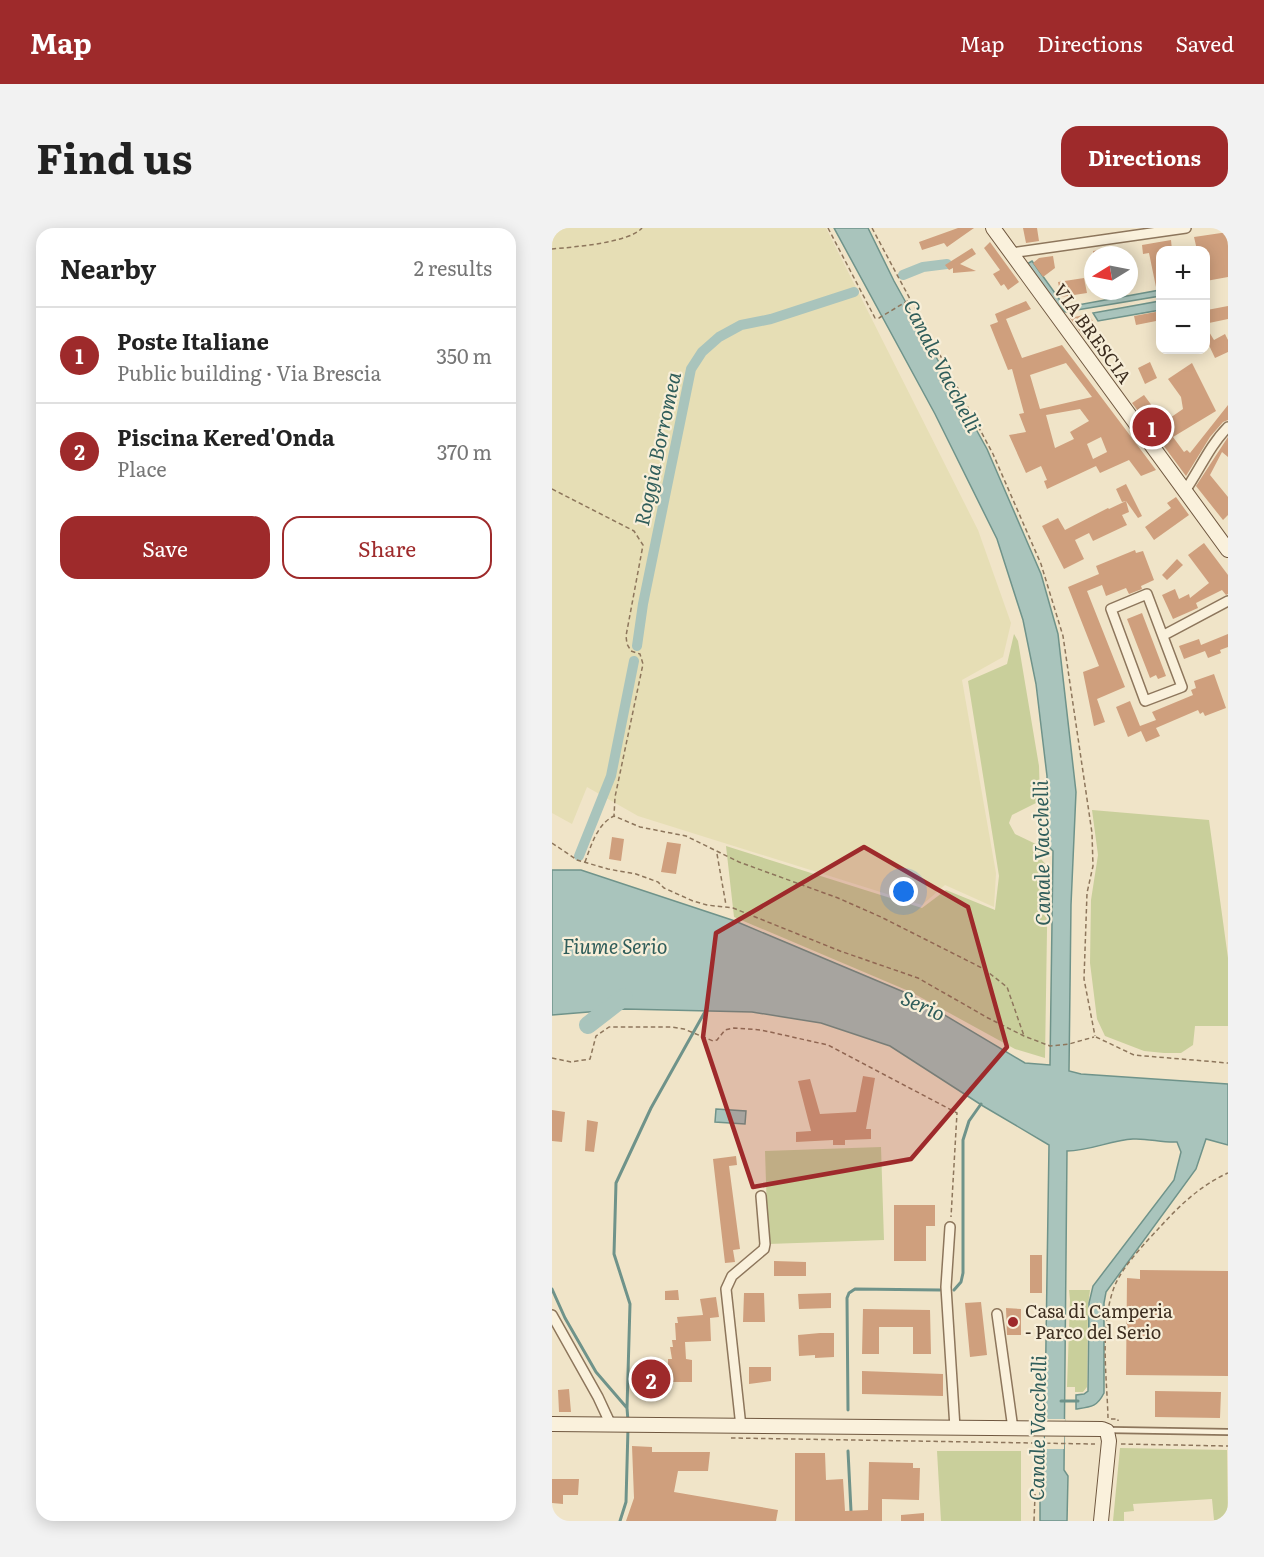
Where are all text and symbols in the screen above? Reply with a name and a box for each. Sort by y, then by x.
text: Map [30,21,92,63]
text: Map [960,27,1005,58]
text: Directions [1038,27,1143,58]
text: Saved [1176,27,1234,58]
text: Find us [36,125,193,187]
button: Directions [1061,126,1228,187]
north arrow [1084,246,1138,300]
map controls [1156,246,1210,354]
button: + [1156,246,1210,300]
text: Nearby [60,248,156,287]
text: 2 results [414,252,492,282]
street label: VIA BRESCIA [1048,278,1139,389]
water label: Canale Vacchelli [897,293,990,437]
button: − [1156,300,1210,354]
text: Poste Italiane [117,324,269,357]
text: 1 [75,340,84,370]
text: 350 m [436,340,492,370]
text: Public building · Via Brescia [117,357,381,387]
water label: Roggia Borromea [625,368,687,528]
pin: 1 [1132,404,1172,450]
text: Piscina Kered'Onda [117,420,335,453]
text: 2 [74,436,85,466]
text: 370 m [437,436,492,466]
text: Place [117,453,167,483]
button: Save [60,516,270,579]
button: Share [282,516,492,579]
water label: Canale Vacchelli [1024,780,1056,926]
your location [889,877,918,906]
water label: Fiume Serio [562,930,668,960]
water label: Serio [897,981,951,1027]
place label: Casa di Camperia - Parco del Serio [1025,1297,1173,1345]
marker: Casa di Camperia - Parco del Serio [1006,1315,1020,1329]
water label: Canale Vacchelli [1020,1355,1052,1501]
pin: 2 [632,1356,670,1402]

